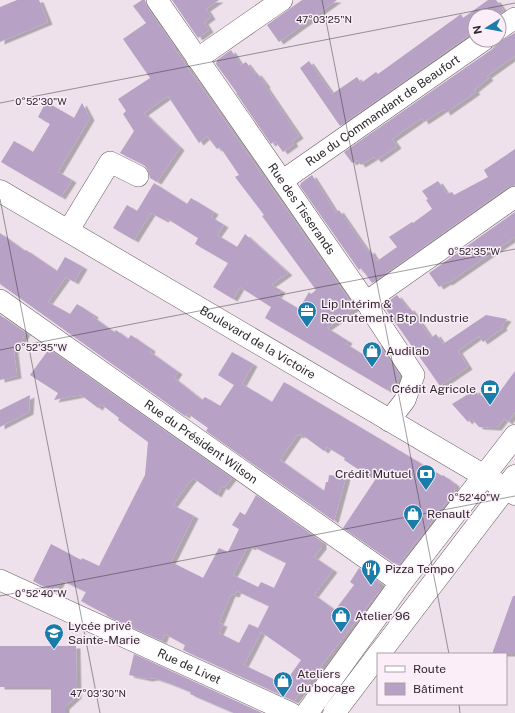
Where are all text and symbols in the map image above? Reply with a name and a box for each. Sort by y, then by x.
north arrow [467,8,507,48]
text: 47°03'25"N [296,13,352,25]
text: N [470,25,484,35]
street label: Rue du Commandant de Beaufort [303,52,463,169]
text: 0°52'30"W [15,95,67,107]
street label: Rue des Tisserands [265,161,338,257]
text: 0°52'35"W [448,245,501,257]
place label: Lip Intérim & Recrutement Btp Industrie [321,297,469,325]
office icon: Lip Intérim & Recrutement Btp Industrie [296,300,318,328]
street label: Boulevard de la Victoire [197,303,318,382]
shop icon: Audilab [361,340,383,368]
text: 0°52'35"W [15,341,68,353]
place label: Audilab [386,344,429,358]
bank icon: Crédit Agricole [479,378,501,406]
place label: Crédit Agricole [392,382,476,396]
street label: Rue du Président Wilson [142,397,260,487]
bank icon: Crédit Mutuel [415,463,437,491]
place label: Crédit Mutuel [335,467,412,481]
text: 0°52'40"W [448,491,500,503]
shop icon: Renault [402,503,424,531]
place label: Renault [427,507,470,521]
restaurant icon: Pizza Tempo [360,558,382,586]
place label: Pizza Tempo [385,562,454,576]
text: 0°52'40"W [15,587,67,599]
shop icon: Atelier 96 [330,605,352,633]
place label: Atelier 96 [355,609,410,623]
place label: Lycée privé Sainte-Marie [68,619,140,647]
school or university icon: Lycée privé Sainte-Marie [43,622,65,650]
street label: Rue de Livet [155,646,223,687]
legend [377,653,507,705]
text: Route [413,662,446,676]
place label: Ateliers du bocage [297,667,355,695]
shop icon: Ateliers du bocage [272,670,294,698]
text: Bâtiment [413,682,464,696]
text: 47°03'30"N [70,687,126,699]

